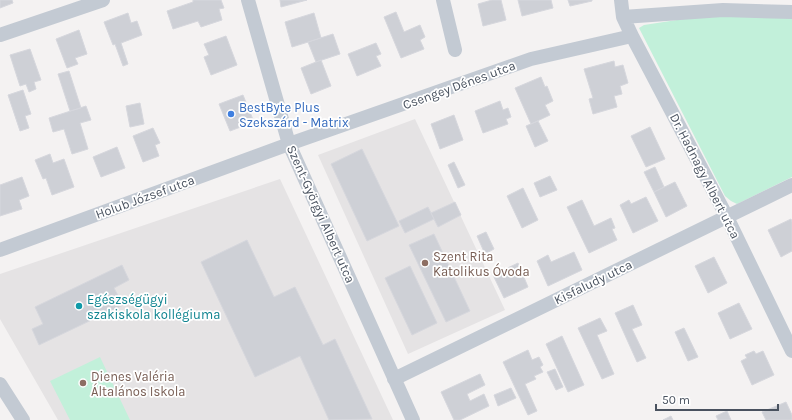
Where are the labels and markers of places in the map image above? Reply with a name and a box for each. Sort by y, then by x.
place label: BestByte Plus Szekszárd - Matrix [239,100,349,130]
marker: BestByte Plus Szekszárd - Matrix [226,109,236,119]
place label: Szent Rita Katolikus Óvoda [433,249,530,279]
marker: Szent Rita Katolikus Óvoda [420,258,430,268]
place label: Egészségügyi szakiskola kollégiuma [87,292,220,322]
marker: Egészségügyi szakiskola kollégiuma [74,301,84,311]
place label: Dienes Valéria Általános Iskola [91,369,186,399]
marker: Dienes Valéria Általános Iskola [78,378,88,388]

